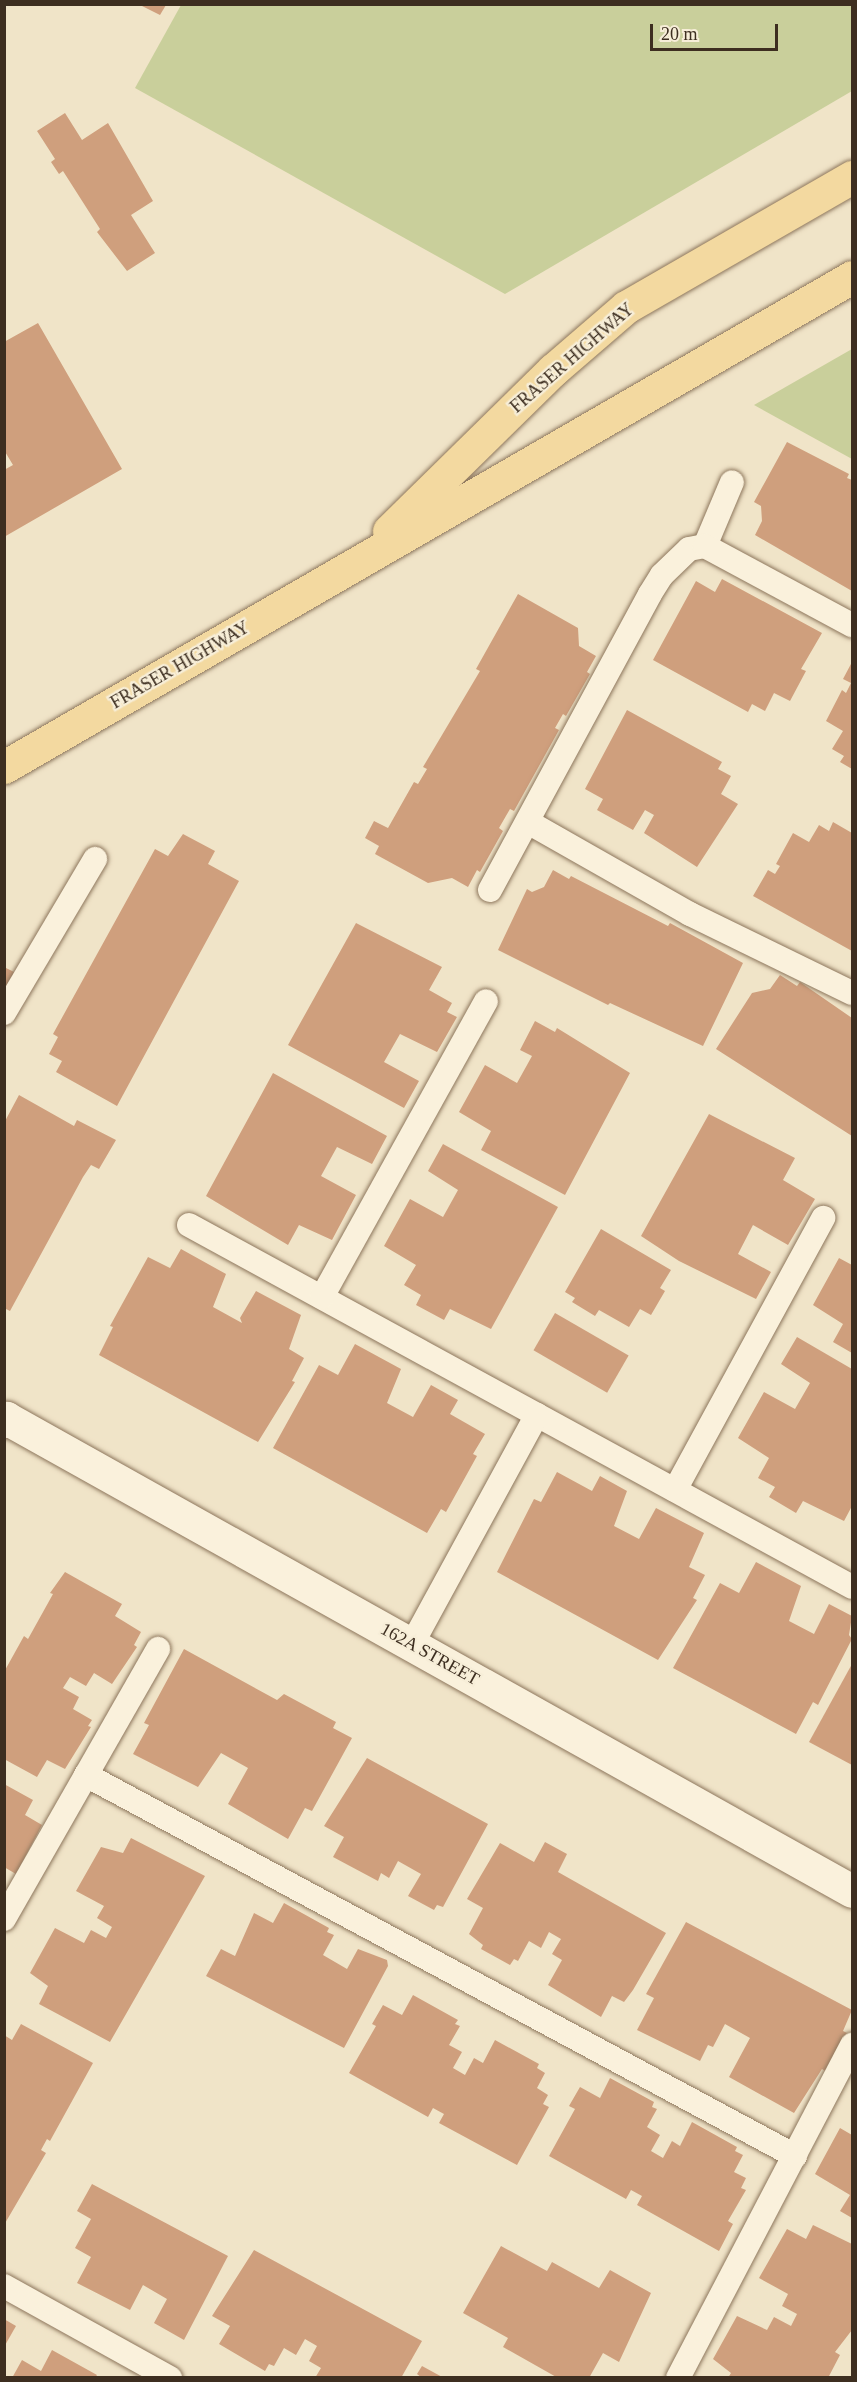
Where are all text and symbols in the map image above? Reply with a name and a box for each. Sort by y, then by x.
scale bar [653,12,780,50]
text: 20 m [661,24,698,44]
street label: FRASER HIGHWAY [506,298,638,418]
street label: FRASER HIGHWAY [107,616,253,714]
street label: 162A STREET [376,1618,484,1690]

